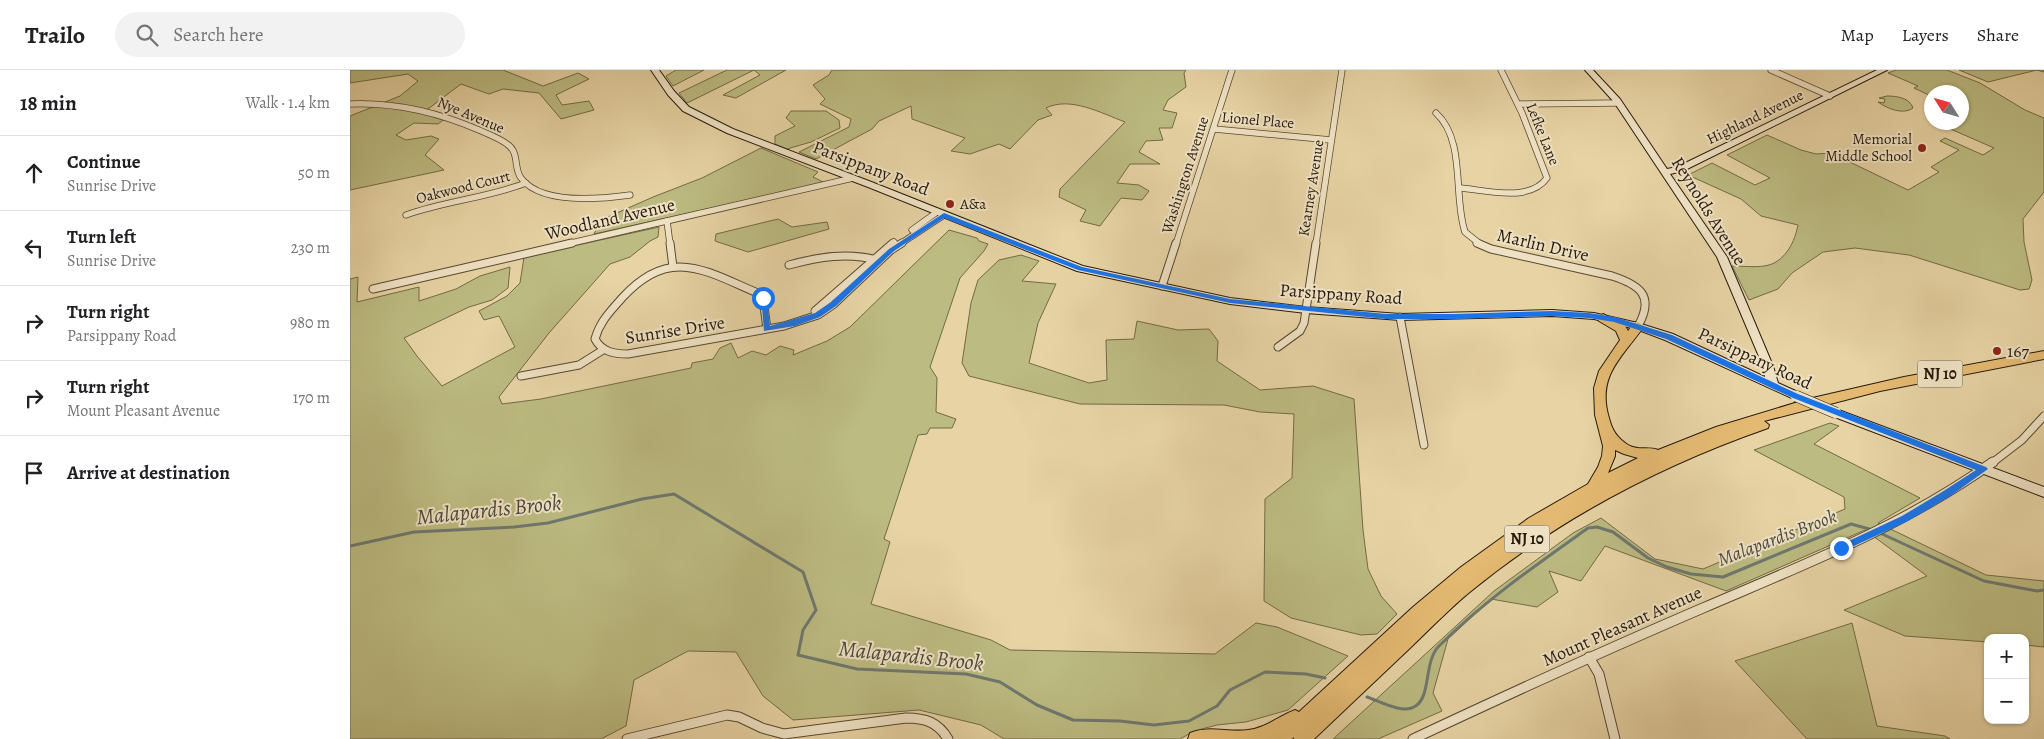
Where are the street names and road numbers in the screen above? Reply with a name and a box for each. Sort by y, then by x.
street label: Highland Avenue [1703,85,1807,149]
street label: Nye Avenue [434,92,508,138]
street label: Lefke Lane [1521,100,1565,168]
street label: Lionel Place [1221,107,1295,133]
street label: Washington Avenue [1156,114,1213,237]
street label: Parsippany Road [809,135,933,201]
street label: Kearney Avenue [1293,138,1329,238]
street label: Reynolds Avenue [1666,152,1752,270]
street label: Oakwood Court [414,166,512,208]
street label: Woodland Avenue [542,192,677,246]
street label: Marlin Drive [1495,223,1591,267]
street label: Parsippany Road [1279,278,1404,310]
street label: Sunrise Drive [624,310,726,350]
street label: Parsippany Road [1694,321,1816,395]
road number: NJ 10 [1918,360,1962,388]
road number: NJ 10 [1504,526,1550,552]
street label: Mount Pleasant Avenue [1538,580,1706,672]

